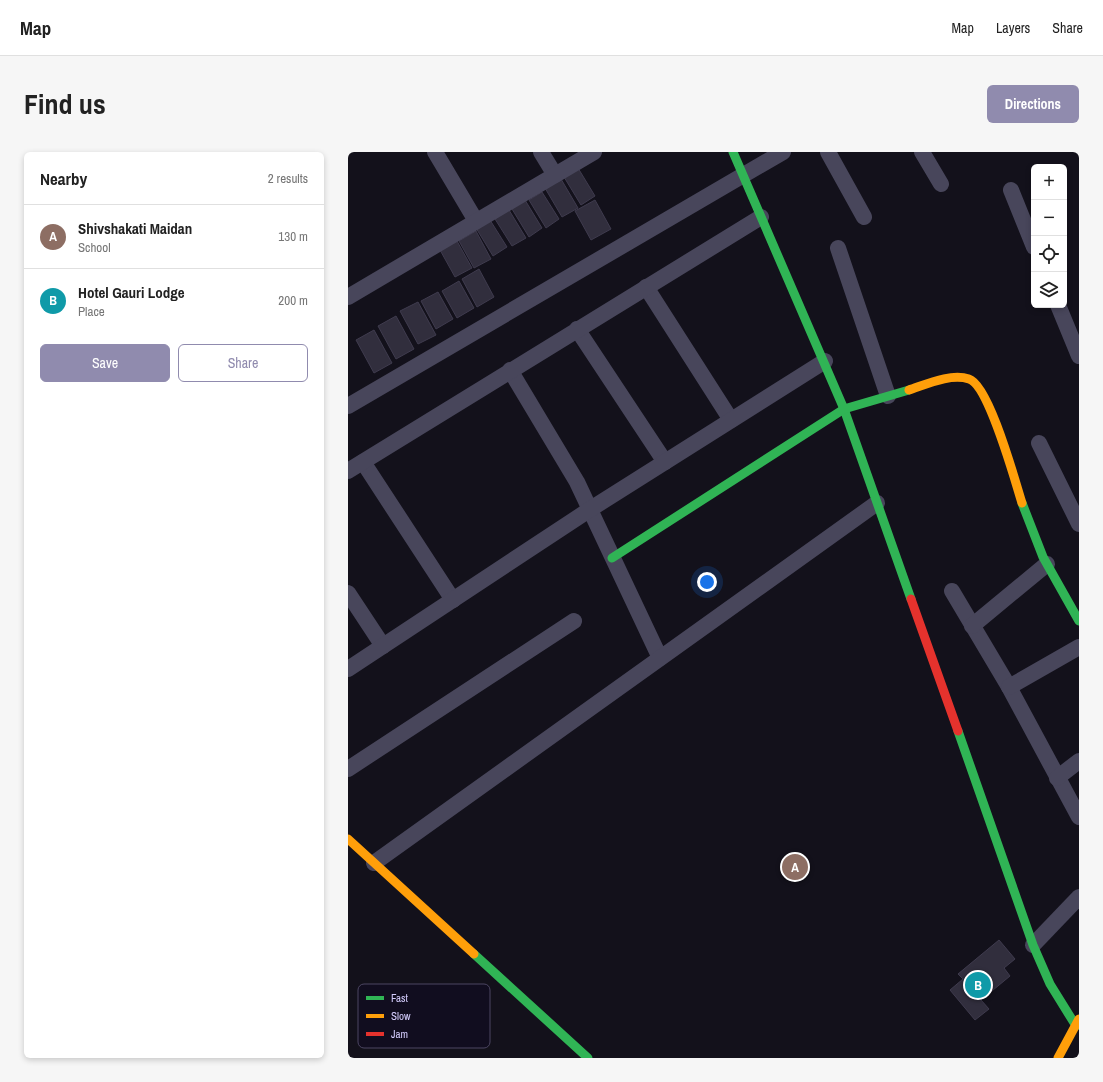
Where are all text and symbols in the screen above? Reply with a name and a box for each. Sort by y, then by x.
text: Map [20,15,51,41]
text: Map [952,19,974,37]
text: Layers [996,19,1030,37]
text: Share [1052,19,1083,37]
text: Find us [24,85,106,123]
button: Directions [987,85,1079,123]
map controls [1031,164,1067,308]
button: + [1031,164,1067,200]
text: Nearby [40,167,87,190]
text: 2 results [268,170,308,187]
button: − [1031,200,1067,236]
text: Shivshakati Maidan [78,218,192,239]
text: A [49,228,57,245]
text: 130 m [278,228,308,245]
button: locate [1031,236,1067,272]
text: School [78,239,111,256]
button: layers [1031,272,1067,308]
text: Hotel Gauri Lodge [78,282,185,303]
text: B [49,292,57,309]
text: 200 m [278,292,308,309]
text: Place [78,303,105,320]
button: Save [40,344,170,382]
button: Share [178,344,308,382]
your location [697,572,717,592]
pin: A [782,852,808,882]
pin: B [965,970,991,1000]
legend [358,984,490,1048]
text: Fast [391,991,409,1005]
text: Slow [391,1009,411,1023]
text: Jam [391,1027,408,1041]

